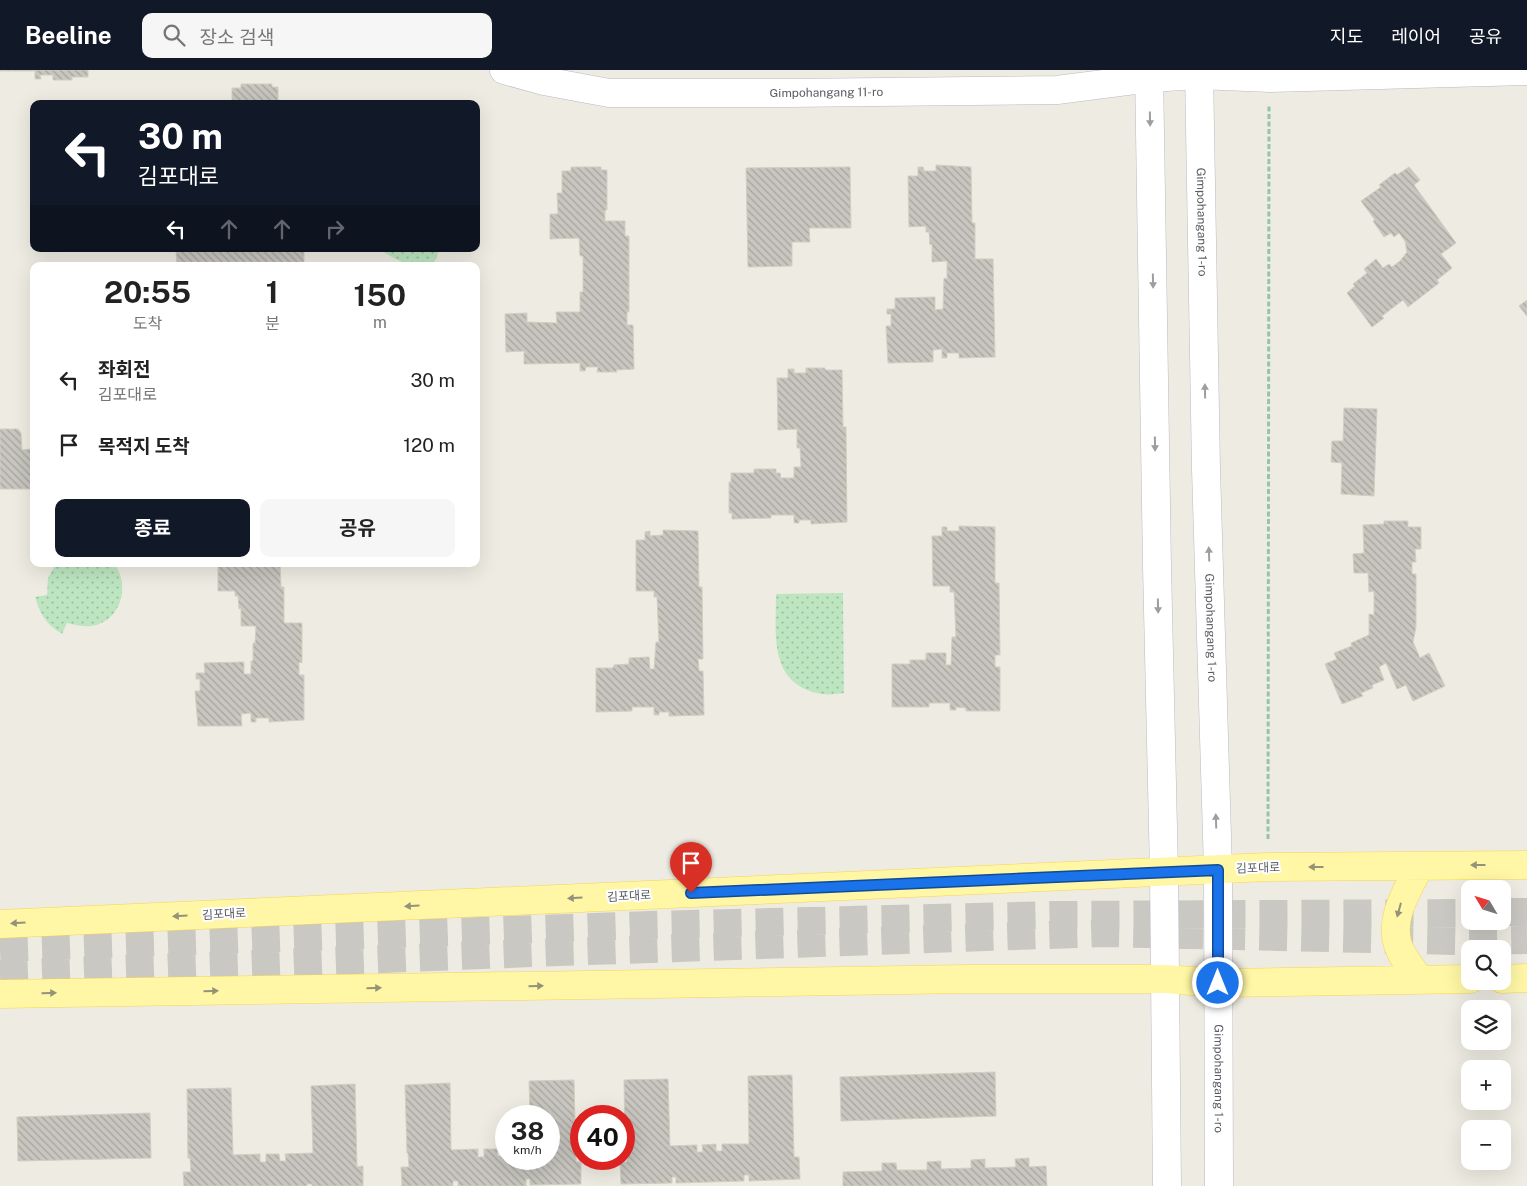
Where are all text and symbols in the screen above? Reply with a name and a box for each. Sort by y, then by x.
search box [142,13,492,58]
text: Beeline [25,21,112,49]
icon: search [160,21,188,49]
text: 장소 검색 [200,26,274,48]
text: 지도 [1330,26,1363,47]
text: 레이어 [1391,26,1441,47]
text: 공유 [1469,26,1502,47]
street label: Gimpohangang 11-ro [770,85,884,100]
one-way arrow [1146,111,1154,127]
text: 30 m [138,116,223,157]
icon: left [55,120,120,185]
text: 김포대로 [138,163,219,189]
street label: Gimpohangang 1-ro [1194,167,1210,277]
icon: left [162,215,190,243]
icon: ahead [215,215,243,243]
icon: ahead [268,215,296,243]
icon: right [321,215,349,243]
one-way arrow [1149,273,1157,289]
text: 20:55 [104,274,191,310]
text: 1 [266,274,279,310]
text: 150 [354,277,406,313]
text: m [373,313,387,332]
text: 도착 [133,314,162,333]
text: 분 [265,314,280,333]
text: 좌회전 [98,358,150,380]
icon: left [55,366,83,394]
text: 30 m [410,369,455,391]
one-way arrow [1201,383,1209,399]
text: 김포대로 [98,385,157,404]
icon: arrive [55,431,83,459]
text: 120 m [403,434,455,456]
text: 목적지 도착 [98,435,190,457]
one-way arrow [1151,436,1159,452]
button: 종료 [55,499,250,557]
button: 공유 [260,499,455,557]
one-way arrow [1204,545,1212,561]
street label: Gimpohangang 1-ro [1202,573,1219,683]
one-way arrow [1154,598,1162,614]
one-way arrow [1212,813,1220,829]
pin [670,842,712,893]
icon: arrive [677,849,705,877]
street label: 김포대로 [1236,860,1280,876]
one-way arrow [1470,861,1486,869]
one-way arrow [1308,863,1324,871]
north arrow [1461,880,1511,930]
map controls [1461,880,1511,1170]
street label: 김포대로 [607,888,651,904]
one-way arrow [566,895,582,903]
one-way arrow [404,902,420,910]
one-way arrow [1395,902,1403,917]
street label: 김포대로 [202,906,246,922]
one-way arrow [172,912,188,920]
one-way arrow [9,920,25,928]
button: search [1461,940,1511,990]
position arrow [1191,956,1243,1008]
one-way arrow [528,982,544,990]
one-way arrow [366,984,382,992]
one-way arrow [203,987,219,995]
one-way arrow [41,989,57,997]
button: layers [1461,1000,1511,1050]
street label: Gimpohangang 1-ro [1211,1024,1226,1133]
button: + [1461,1060,1511,1110]
speed limit sign: 40 [570,1105,635,1170]
text: 38 [511,1116,544,1146]
button: − [1461,1120,1511,1170]
text: km/h [513,1143,542,1157]

